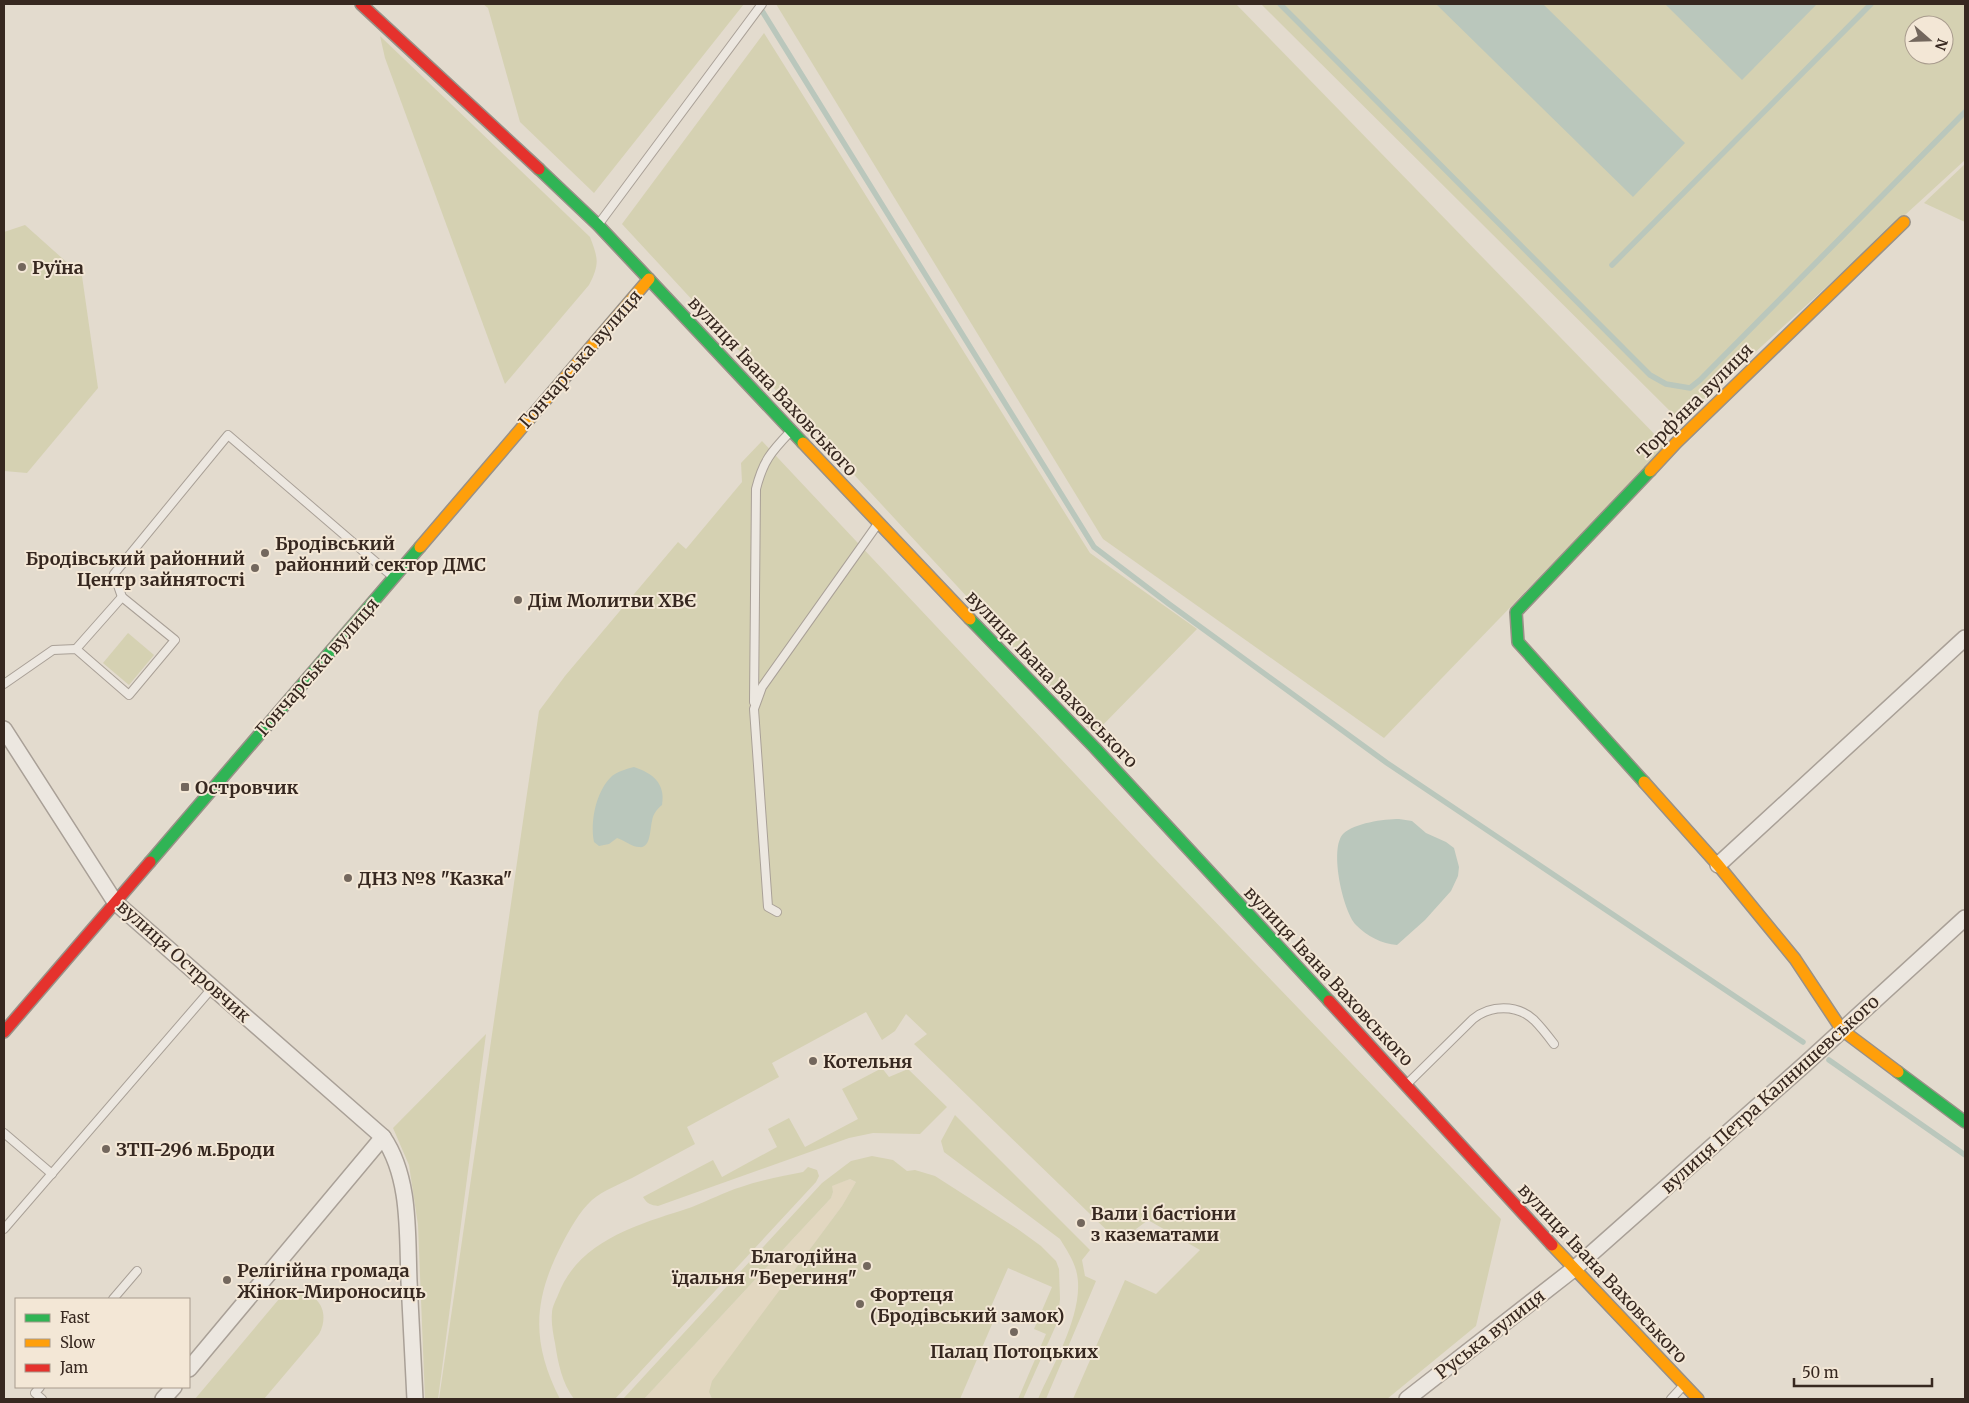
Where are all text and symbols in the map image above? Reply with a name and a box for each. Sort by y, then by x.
north arrow [1904,15,1954,65]
text: N [1931,36,1952,53]
place label: Руїна [32,256,84,279]
marker: Руїна [16,261,28,273]
street label: Гончарська вулиця [513,285,647,433]
street label: вулиця Івана Ваховського [683,291,863,481]
street label: Торфʼяна вулиця [1632,338,1758,464]
place label: Бродівський районний сектор ДМС [275,532,486,576]
place label: Бродівський районний Центр зайнятості [25,547,245,591]
marker: Бродівський районний сектор ДМС [259,547,271,559]
marker: Бродівський районний Центр зайнятості [249,562,261,574]
street label: вулиця Івана Ваховського [961,585,1143,773]
place label: Дім Молитви ХВЄ [528,589,697,612]
street label: Гончарська вулиця [250,593,384,741]
marker: Дім Молитви ХВЄ [512,594,524,606]
place label: Островчик [195,776,299,799]
marker: Островчик [179,781,191,793]
place label: ДНЗ №8 "Казка" [358,867,512,890]
marker: ДНЗ №8 "Казка" [342,872,354,884]
street label: вулиця Івана Ваховського [1239,881,1419,1071]
street label: вулиця Островчик [112,895,256,1027]
street label: вулиця Петра Калнишевського [1656,990,1884,1198]
place label: Котельня [823,1050,912,1073]
marker: Котельня [807,1055,819,1067]
place label: ЗТП-296 м.Броди [116,1138,275,1161]
marker: ЗТП-296 м.Броди [100,1143,112,1155]
street label: вулиця Івана Ваховського [1513,1178,1693,1368]
place label: Вали і бастіони з казематами [1091,1202,1236,1246]
marker: Вали і бастіони з казематами [1075,1217,1087,1229]
place label: Благодійна їдальня "Берегиня" [671,1245,857,1289]
place label: Релігійна громада Жінок-Мироносиць [237,1259,426,1303]
marker: Благодійна їдальня "Берегиня" [861,1260,873,1272]
marker: Релігійна громада Жінок-Мироносиць [221,1274,233,1286]
place label: Фортеця (Бродівський замок) [870,1283,1065,1327]
street label: Руська вулиця [1431,1284,1550,1384]
legend [15,1298,190,1388]
marker: Фортеця (Бродівський замок) [854,1298,866,1310]
text: Fast [60,1308,90,1327]
marker: Палац Потоцьких [1008,1326,1020,1338]
text: Slow [60,1333,95,1352]
place label: Палац Потоцьких [930,1340,1098,1363]
scale bar [1794,1356,1932,1388]
text: Jam [59,1358,88,1377]
text: 50 m [1802,1363,1839,1382]

